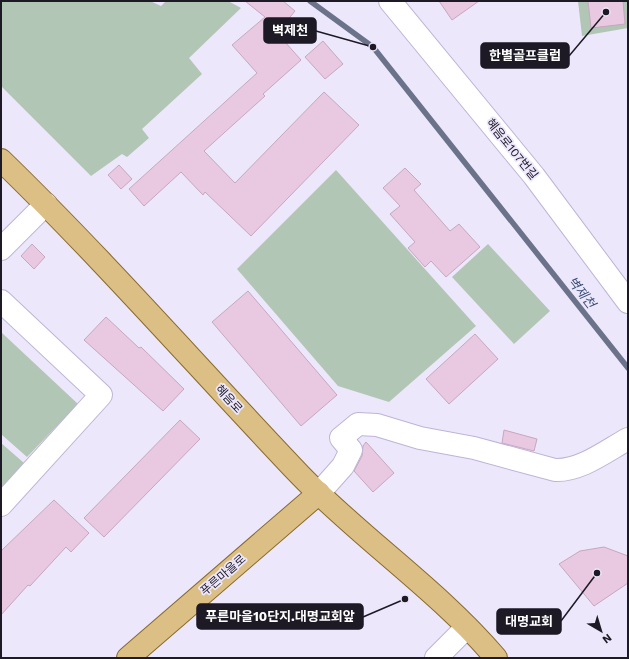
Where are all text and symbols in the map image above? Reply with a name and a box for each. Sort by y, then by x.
callout: 벽제천 [264,18,316,43]
text: 벽제천 [272,23,308,38]
callout: 한별골프클럽 [481,43,569,68]
text: 한별골프클럽 [489,48,561,63]
street label: 혜음로107번길 [483,116,541,182]
water label: 벽제천 [565,274,599,312]
street label: 혜음로 [213,382,245,416]
street label: 푸른마을로 [198,552,248,598]
callout: 푸른마을10단지.대명교회앞 [197,604,363,629]
text: 푸른마을10단지.대명교회앞 [205,609,355,624]
callout: 대명교회 [497,609,561,634]
north arrow [581,611,621,651]
text: 대명교회 [505,614,553,629]
text: N [600,631,614,646]

